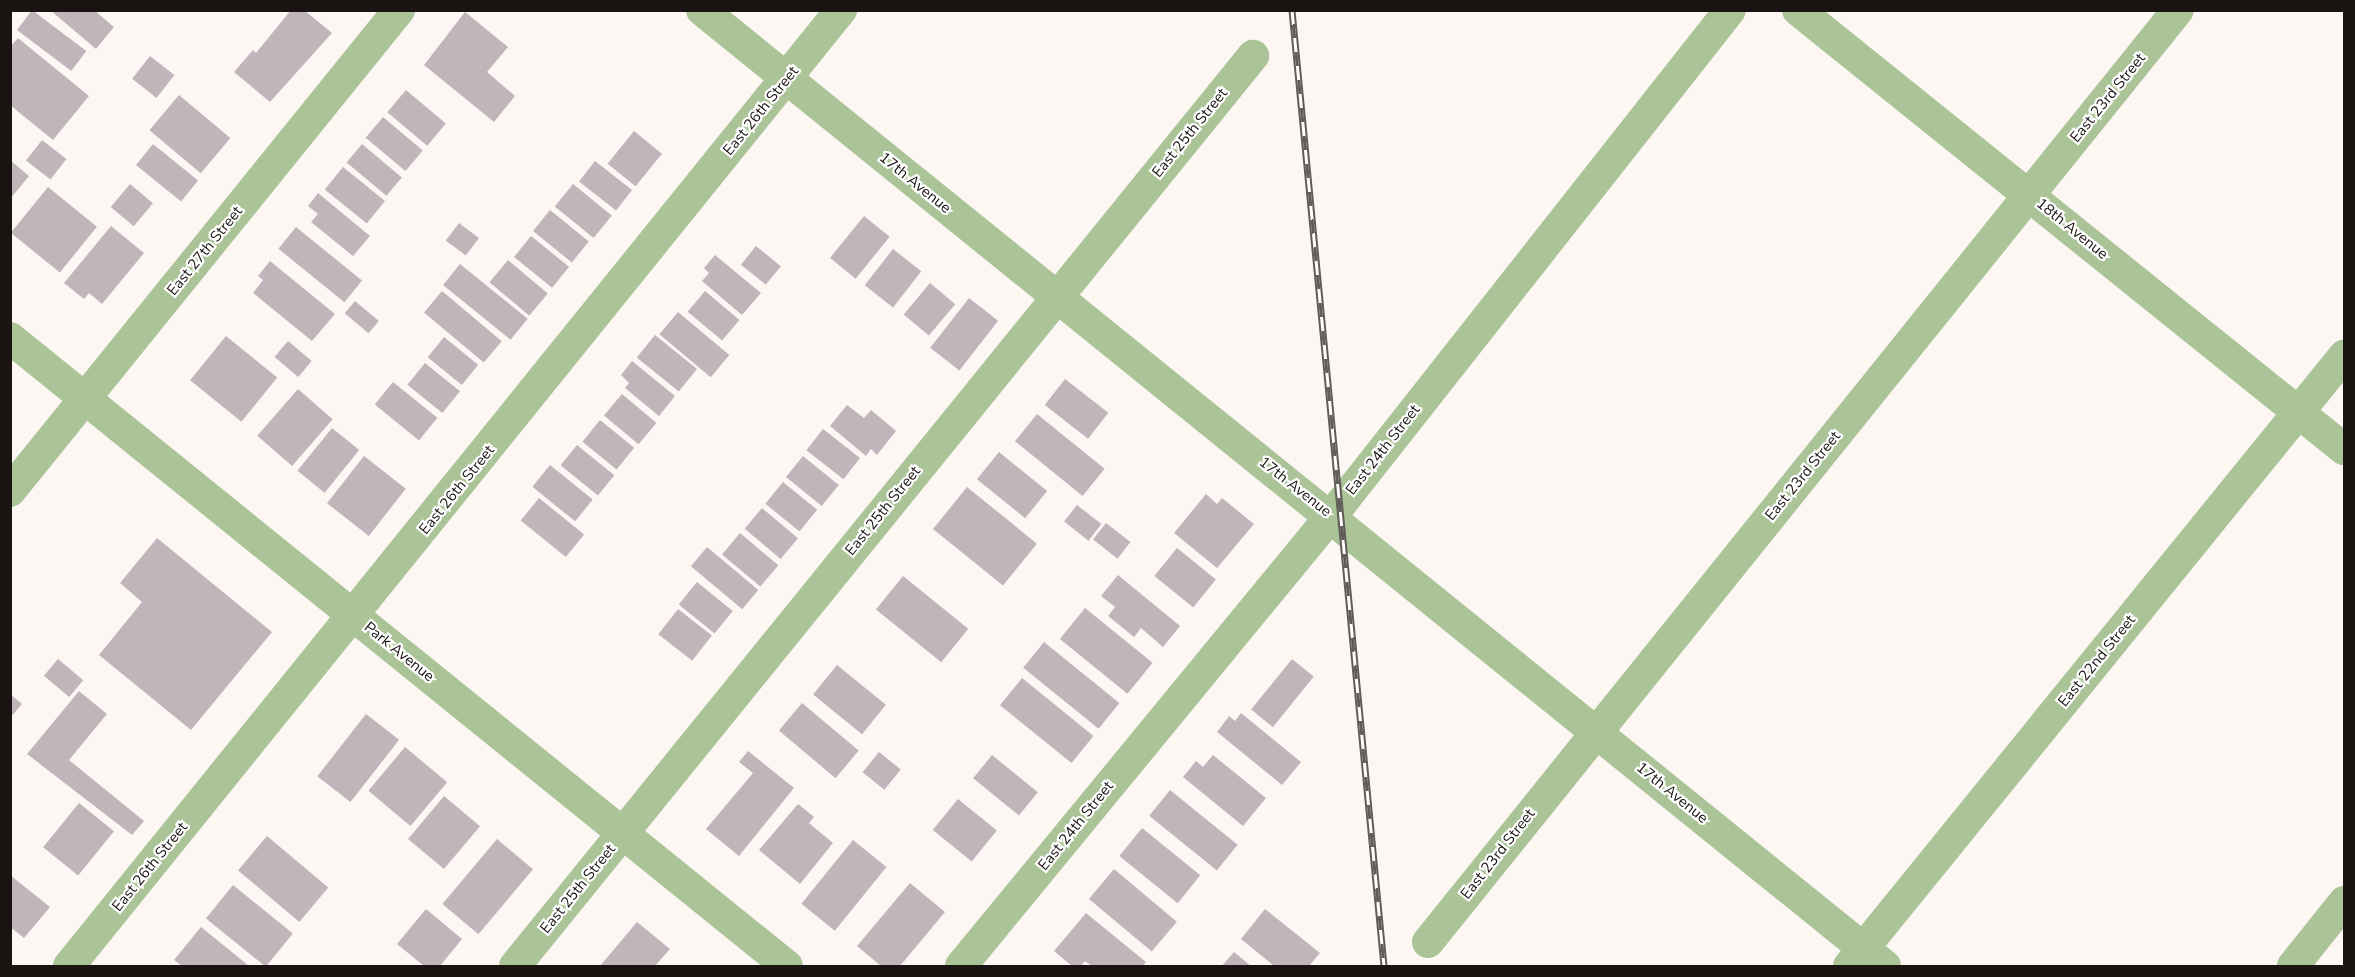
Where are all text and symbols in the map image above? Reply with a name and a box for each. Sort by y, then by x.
street label: East 23rd Street [2067,50,2149,146]
street label: East 26th Street [720,63,802,159]
street label: East 25th Street [1149,85,1231,181]
street label: 17th Avenue [876,149,954,217]
street label: 18th Avenue [2033,195,2111,263]
street label: East 27th Street [164,203,246,299]
street label: East 24th Street [1342,401,1424,499]
street label: East 23rd Street [1762,428,1844,524]
street label: East 26th Street [416,442,498,538]
street label: 17th Avenue [1255,453,1335,521]
street label: East 25th Street [842,463,924,559]
street label: East 22nd Street [2054,611,2140,711]
street label: Park Avenue [360,618,438,686]
street label: 17th Avenue [1633,759,1711,827]
street label: East 24th Street [1035,778,1117,874]
street label: East 23rd Street [1457,805,1539,903]
street label: East 26th Street [109,819,191,915]
street label: East 25th Street [537,841,619,937]

